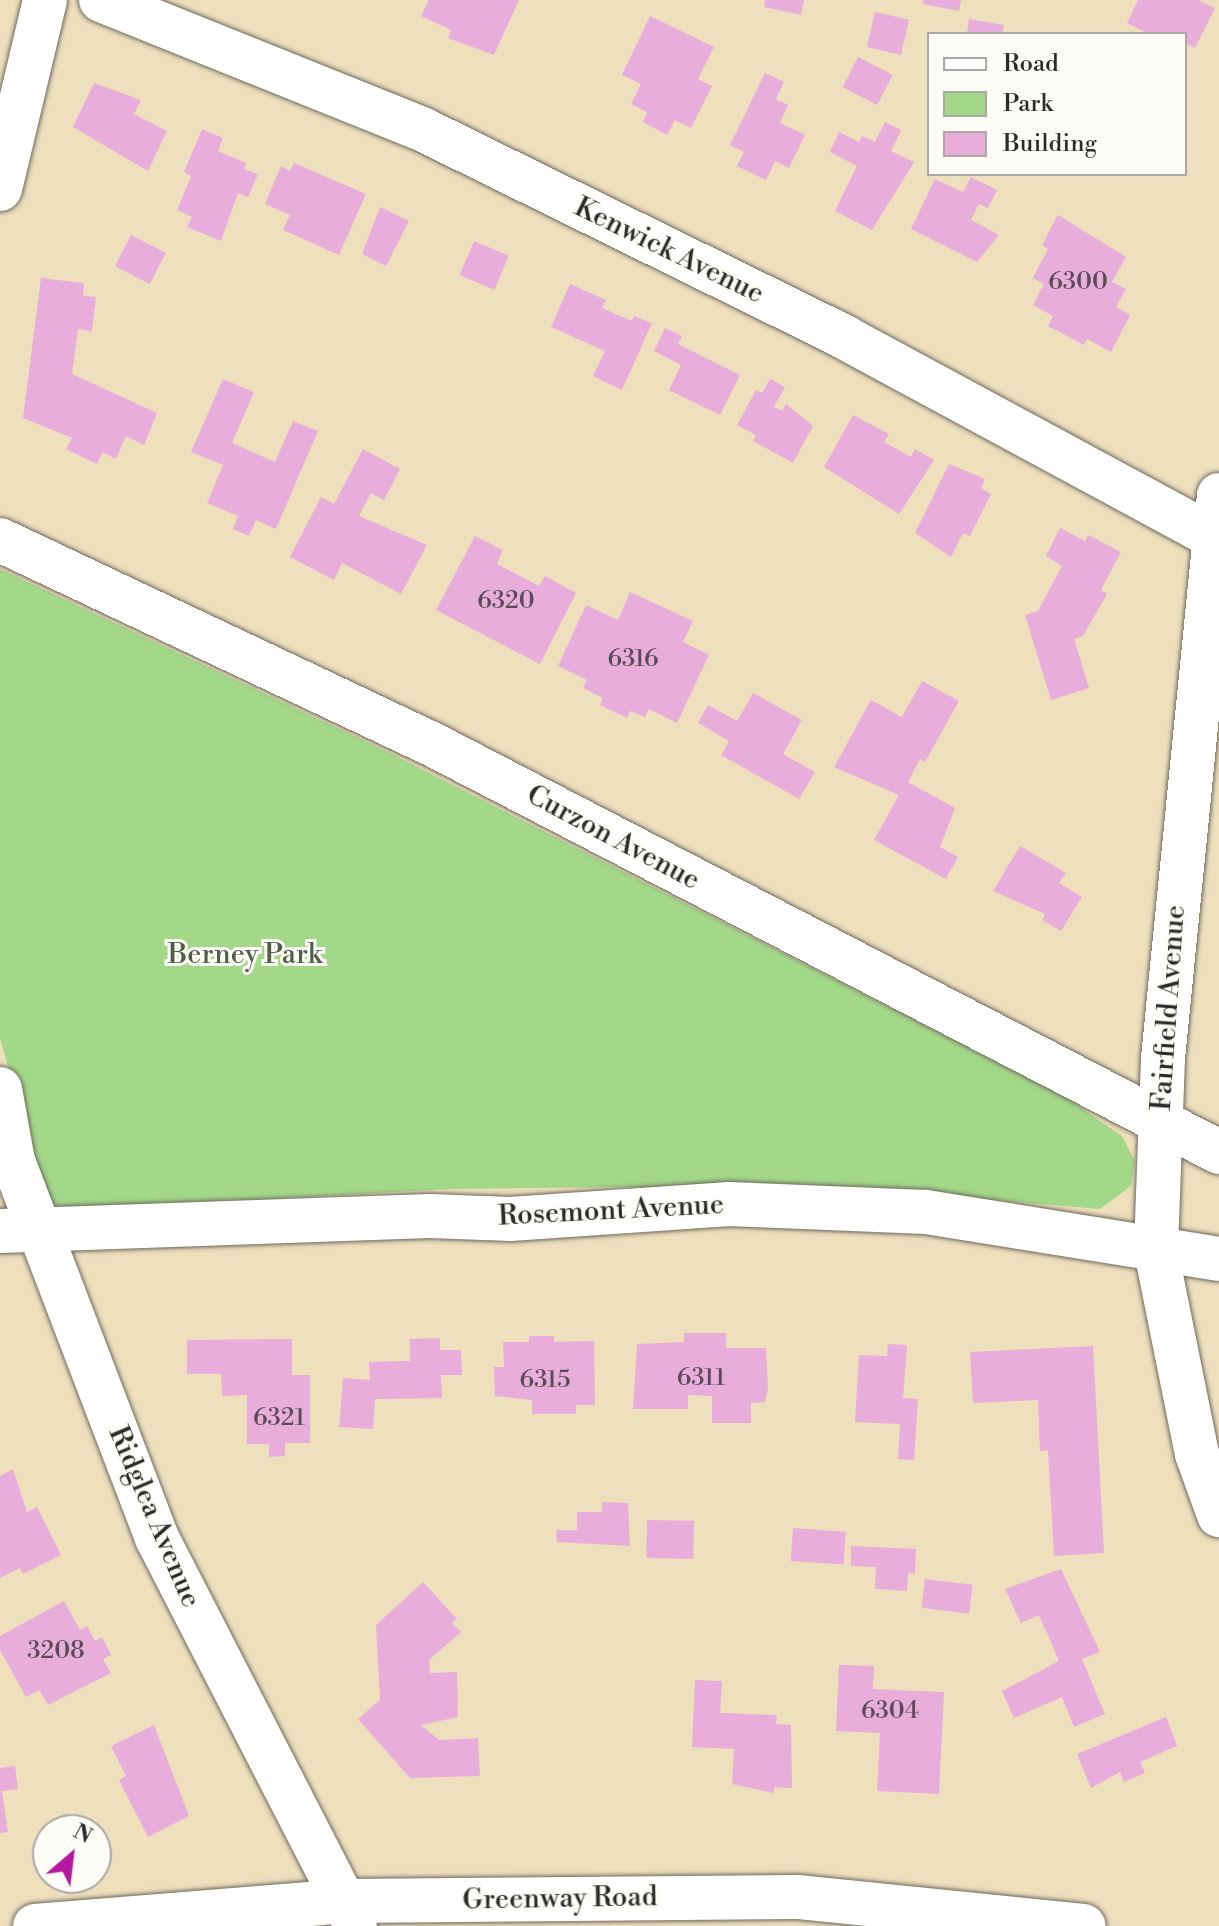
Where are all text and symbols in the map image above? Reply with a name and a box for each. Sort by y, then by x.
legend [927,32,1187,176]
text: Road [1003,49,1059,79]
text: Park [1003,89,1053,119]
text: Building [1003,129,1097,159]
street label: Kenwick Avenue [569,191,769,311]
house number: 6300 [1048,269,1108,297]
house number: 6320 [477,588,535,616]
house number: 6316 [607,646,659,674]
street label: Curzon Avenue [521,778,705,898]
street label: Fairfield Avenue [1145,904,1193,1112]
park label: Berney Park [168,938,322,972]
street label: Rosemont Avenue [497,1188,725,1234]
house number: 6311 [677,1365,725,1393]
house number: 6315 [520,1367,570,1395]
house number: 6321 [253,1405,305,1433]
street label: Ridglea Avenue [101,1421,207,1613]
house number: 3208 [27,1638,85,1666]
house number: 6304 [861,1698,919,1726]
north arrow [32,1814,112,1894]
text: N [69,1818,97,1850]
street label: Greenway Road [462,1880,658,1918]

